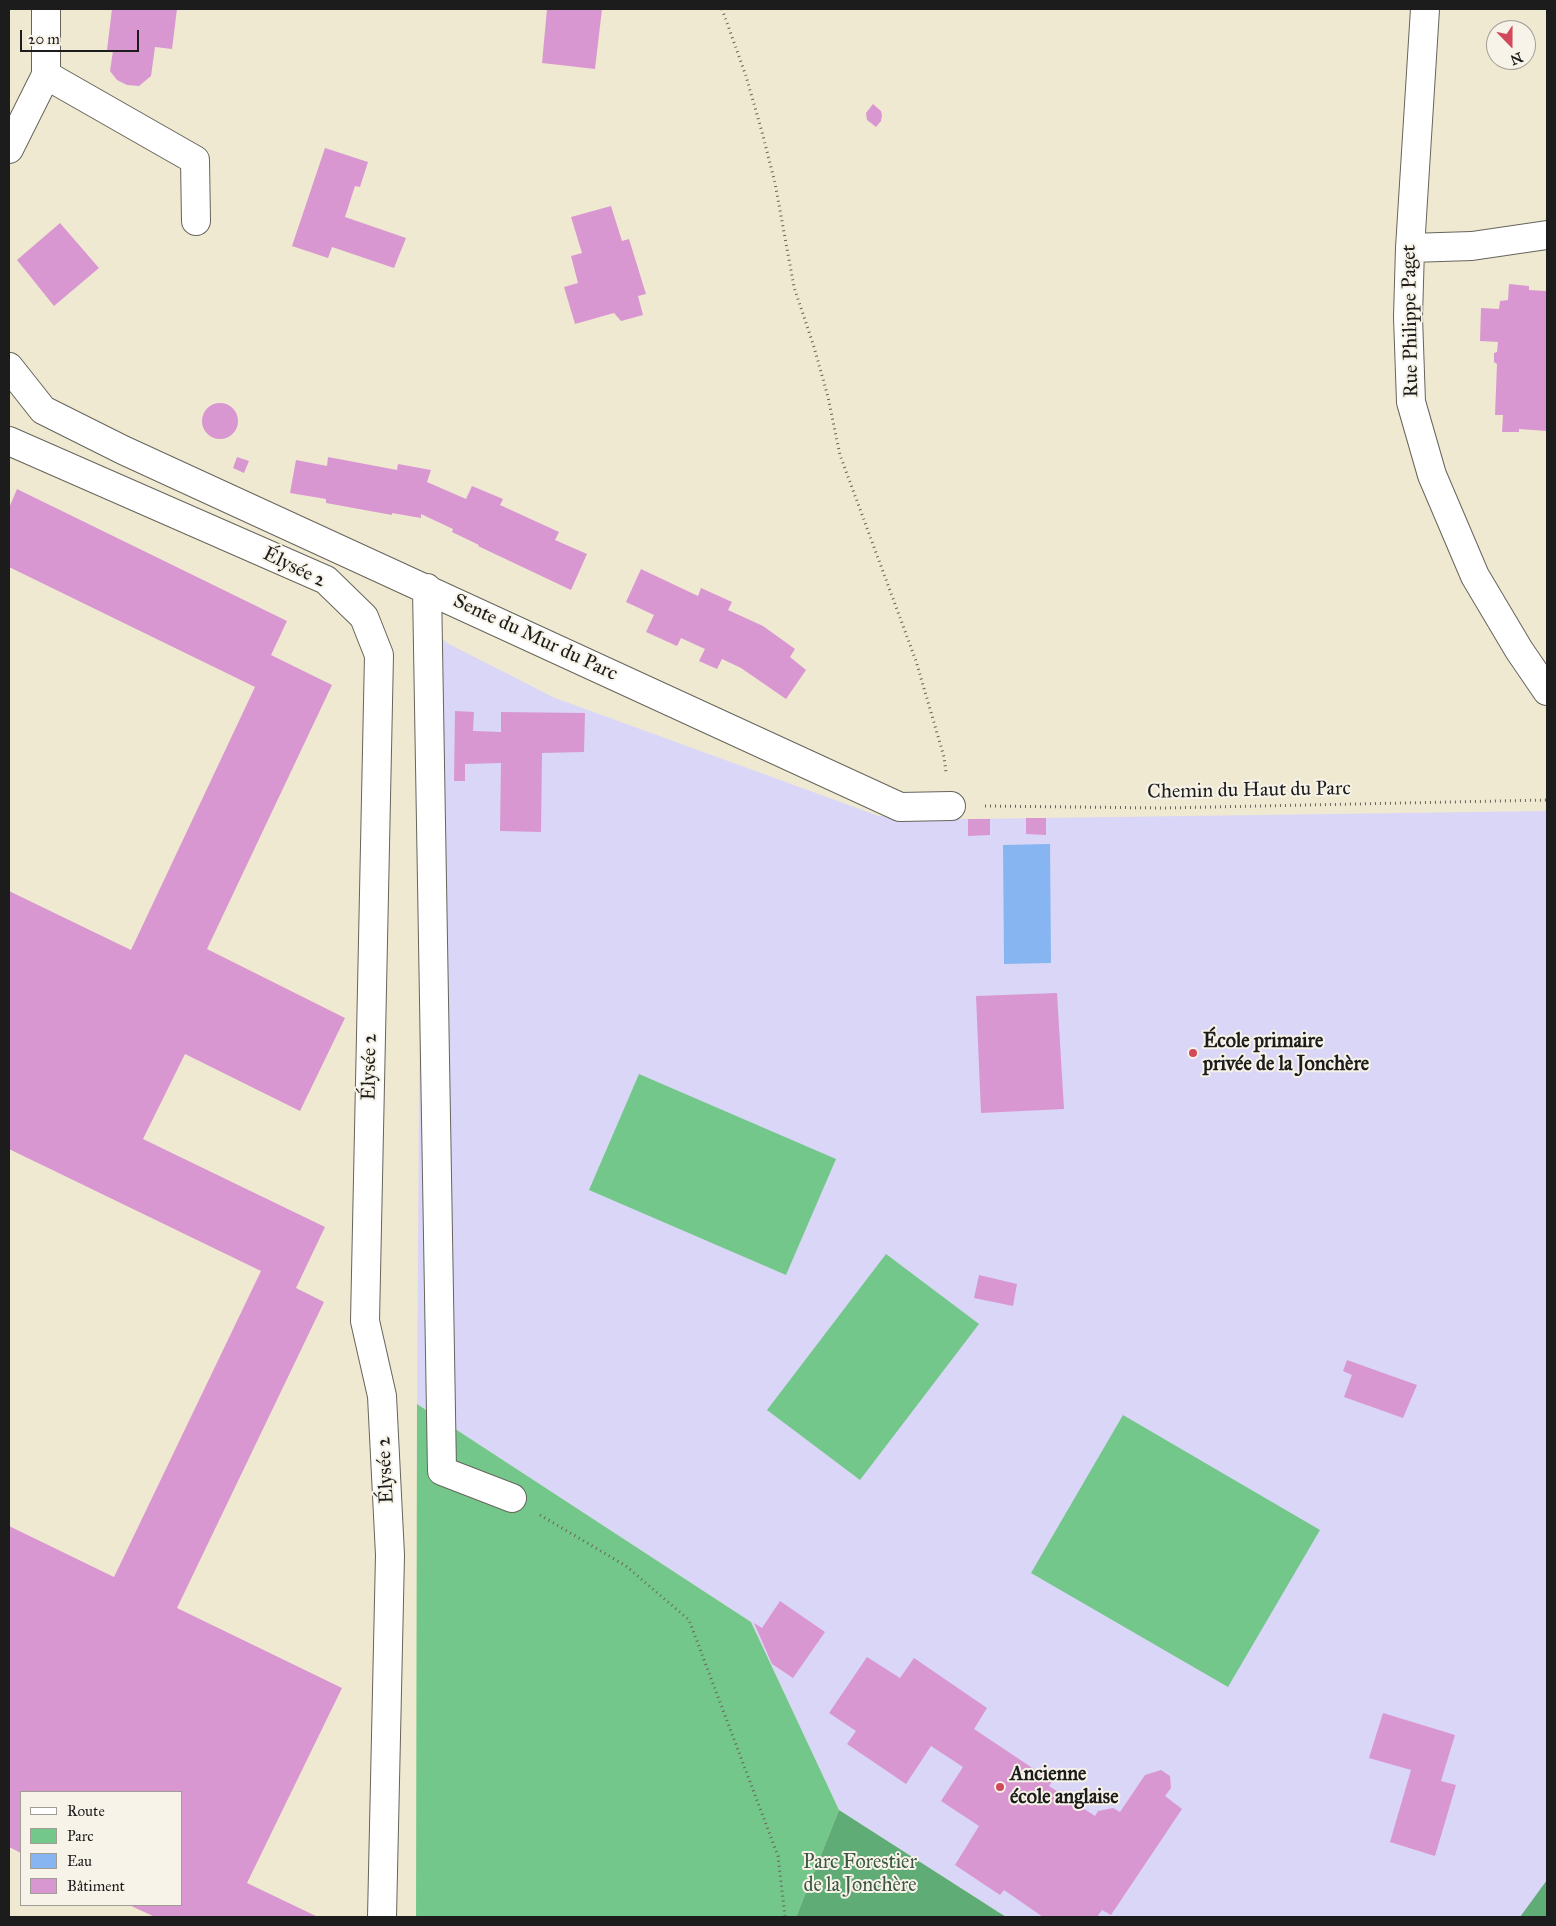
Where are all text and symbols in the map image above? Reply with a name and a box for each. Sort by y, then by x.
scale bar [22,20,141,52]
north arrow [1486,20,1536,70]
text: 20 m [28,30,60,48]
text: N [1508,48,1525,69]
street label: Rue Philippe Paget [1398,244,1424,398]
street label: Élysée 2 [259,543,329,593]
street label: Sente du Mur du Parc [449,589,621,687]
street label: Chemin du Haut du Parc [1147,777,1351,805]
place label: École primaire privée de la Jonchère [1203,1030,1369,1077]
street label: Élysée 2 [357,1033,383,1101]
marker: École primaire privée de la Jonchère [1187,1047,1199,1059]
street label: Élysée 2 [372,1436,400,1504]
place label: Ancienne école anglaise [1010,1763,1118,1810]
marker: Ancienne école anglaise [994,1781,1006,1793]
legend [20,1791,182,1906]
text: Route [67,1802,105,1820]
text: Parc [67,1827,94,1845]
park label: Parc Forestier de la Jonchère [803,1851,917,1898]
text: Eau [67,1852,92,1870]
text: Bâtiment [67,1877,125,1895]

